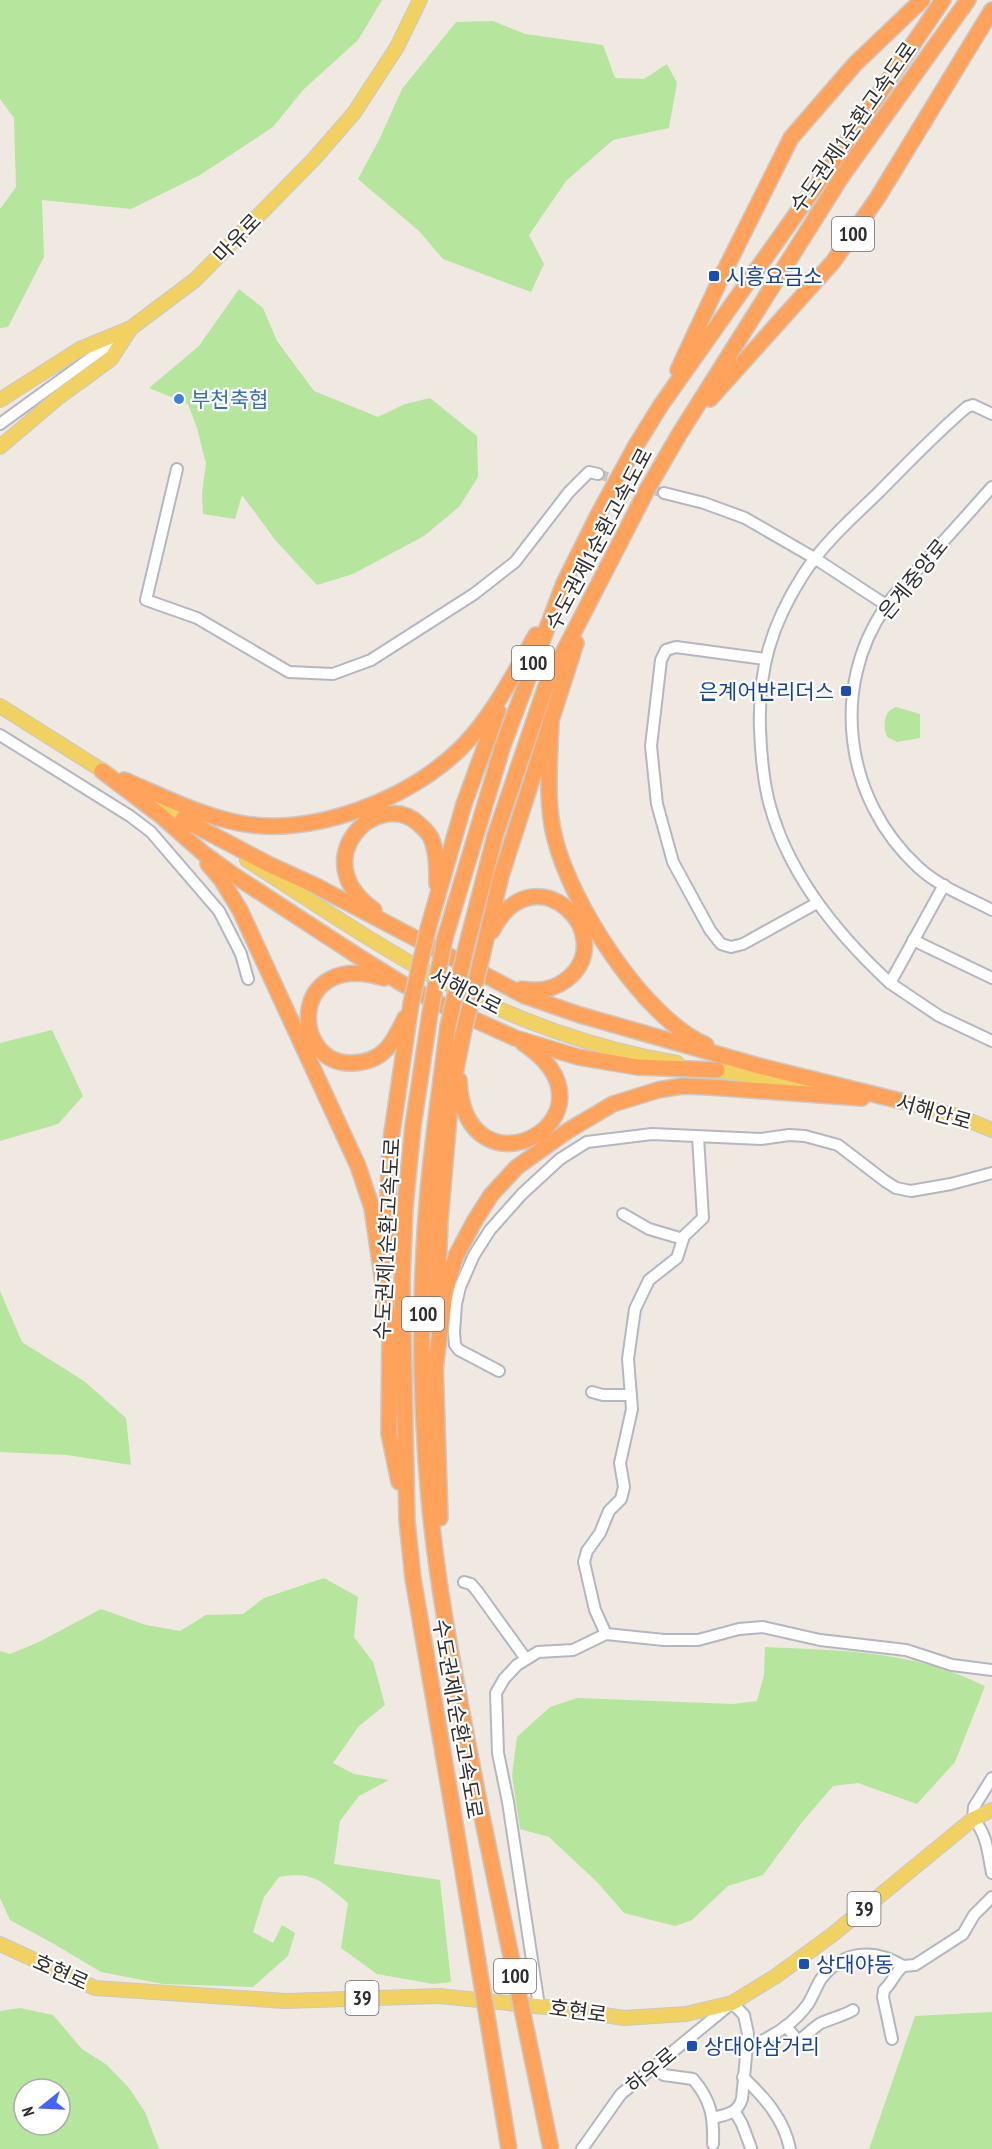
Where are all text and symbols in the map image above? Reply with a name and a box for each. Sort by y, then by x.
street label: 수도권제1순환고속도로 [784,36,922,218]
street label: 마유로 [207,208,267,268]
road number: 100 [832,217,874,251]
place label: 시흥요금소 [726,263,823,290]
marker: 시흥요금소 [707,269,721,283]
place label: 부천축협 [191,386,268,413]
marker: 부천축협 [172,392,186,406]
street label: 수도권제1순환고속도로 [540,443,658,635]
street label: 은계중앙로 [872,533,954,625]
road number: 100 [512,646,554,680]
place label: 은계어반리더스 [699,678,834,705]
marker: 은계어반리더스 [839,684,853,698]
street label: 서해안로 [425,961,507,1021]
street label: 서해안로 [893,1088,975,1136]
street label: 수도권제1순환고속도로 [368,1137,406,1341]
road number: 100 [402,1297,444,1331]
street label: 수도권제1순환고속도로 [427,1617,489,1821]
road number: 39 [848,1892,880,1926]
street label: 호현로 [29,1948,93,1996]
place label: 상대야동 [816,1951,893,1978]
marker: 상대야동 [797,1957,811,1971]
road number: 100 [494,1959,536,1993]
road number: 39 [346,1981,378,2015]
street label: 호현로 [547,1994,609,2028]
place label: 상대야삼거리 [704,2033,820,2060]
marker: 상대야삼거리 [685,2039,699,2053]
street label: 하우로 [620,2041,682,2099]
north arrow [12,2077,72,2137]
text: N [17,2104,39,2119]

